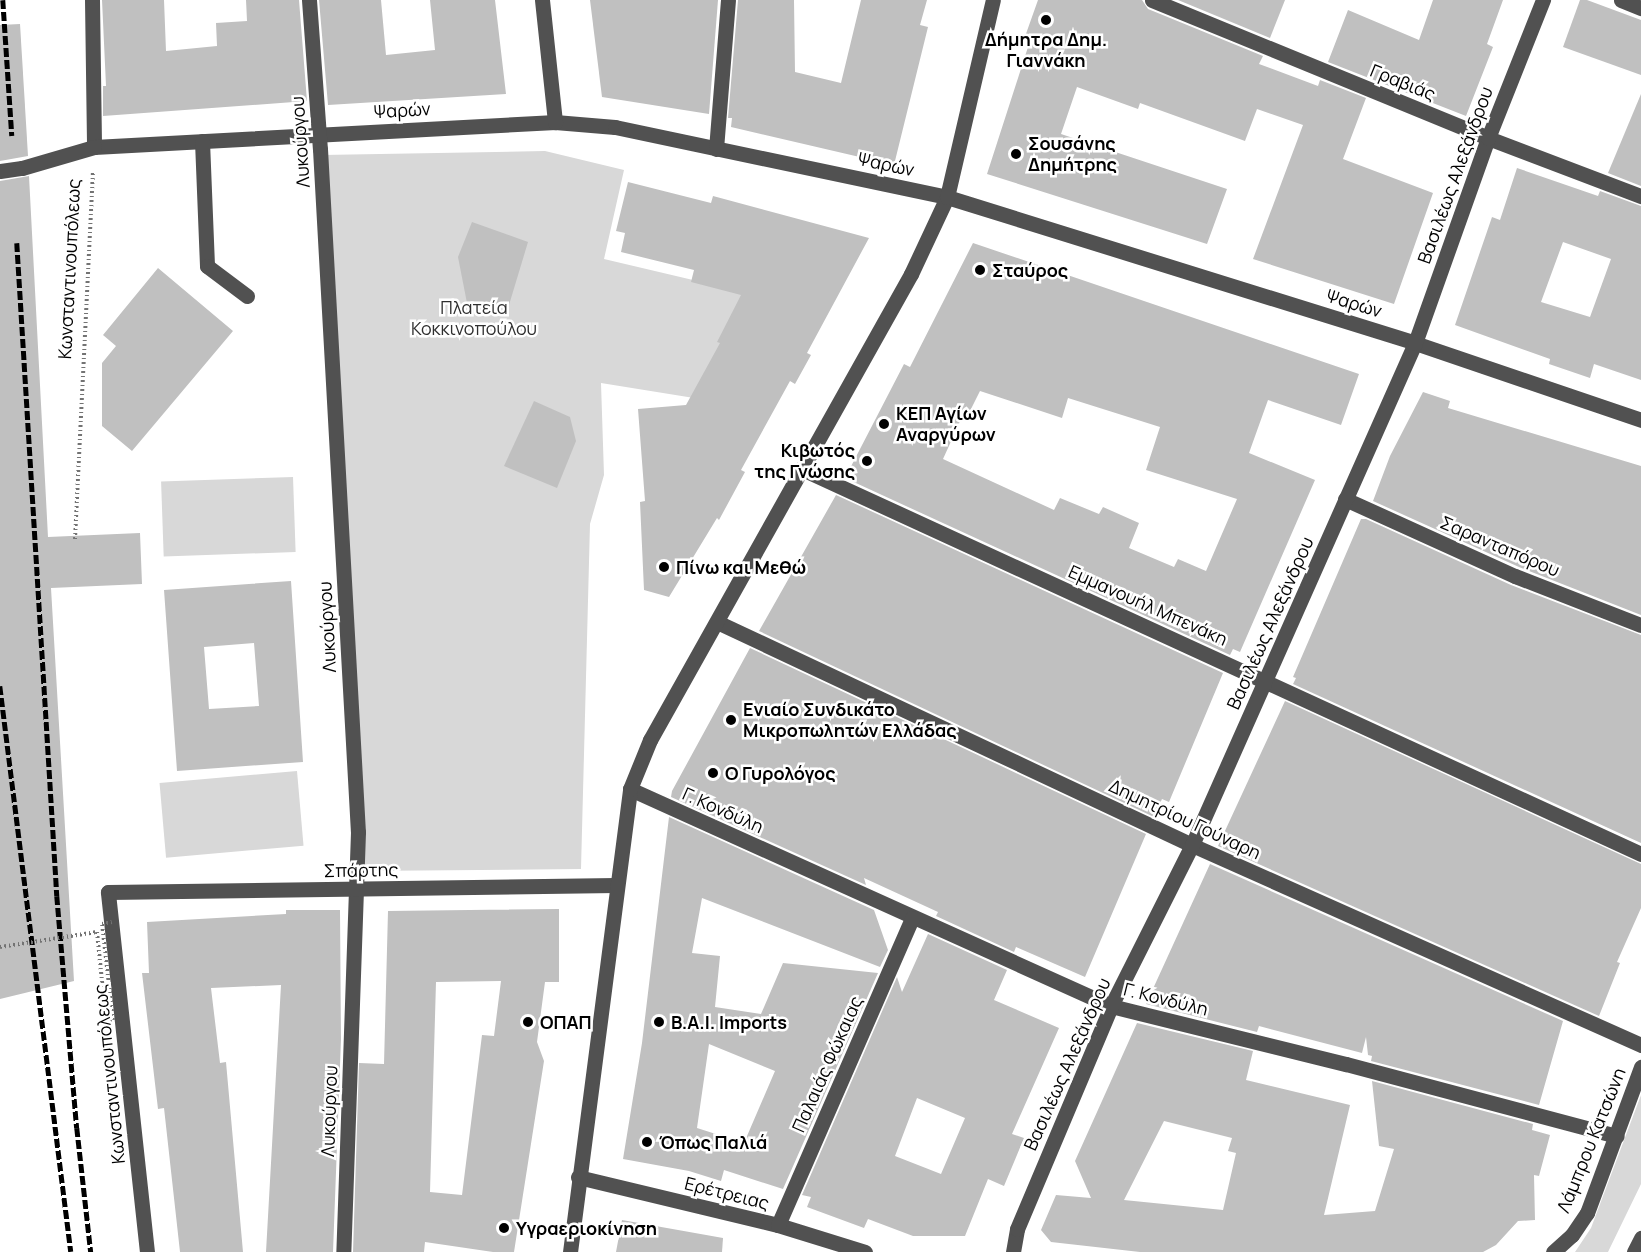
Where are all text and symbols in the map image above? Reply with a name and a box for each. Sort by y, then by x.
marker: Δήμητρα Δημ. Γιαννάκη [1039,13,1053,27]
place label: Δήμητρα Δημ. Γιαννάκη [985,29,1107,72]
street label: Γραβιάς [1367,59,1439,105]
street label: Βασιλέως Αλεξάνδρου [1413,84,1497,266]
street label: Λυκούργου [286,96,314,188]
street label: Ψαρών [373,98,431,122]
place label: Σουσάνης Δημήτρης [1028,133,1117,176]
street label: Ψαρών [856,147,916,181]
marker: Σουσάνης Δημήτρης [1009,147,1023,161]
street label: Κωνσταντινουπόλεως [53,178,85,360]
place label: Σταύρος [992,259,1068,281]
marker: Σταύρος [973,263,987,277]
street label: Ψαρών [1323,284,1385,322]
park label: Πλατεία Κοκκινοπούλου [411,297,537,340]
place label: ΚΕΠ Αγίων Αναργύρων [896,403,996,446]
marker: ΚΕΠ Αγίων Αναργύρων [877,417,891,431]
place label: Κιβωτός της Γνώσης [754,440,855,482]
marker: Κιβωτός της Γνώσης [860,454,874,468]
street label: Σαρανταπόρου [1437,511,1563,581]
street label: Βασιλέως Αλεξάνδρου [1222,533,1318,713]
place label: Πίνω και Μεθώ [676,556,806,578]
marker: Πίνω και Μεθώ [657,560,671,574]
street label: Εμμανουήλ Μπενάκη [1065,560,1231,650]
street label: Λυκούργου [314,581,340,673]
place label: Ενιαίο Συνδικάτο Μικροπωλητών Ελλάδας [743,699,957,742]
marker: Ενιαίο Συνδικάτο Μικροπωλητών Ελλάδας [724,713,738,727]
place label: Ο Γυρολόγος [725,762,836,784]
marker: Ο Γυρολόγος [706,766,720,780]
street label: Δημητρίου Γούναρη [1106,774,1264,864]
street label: Γ. Κονδύλη [679,783,767,837]
street label: Σπάρτης [324,859,398,881]
street label: Βασιλέως Αλεξάνδρου [1019,974,1115,1154]
street label: Γ. Κονδύλη [1122,978,1210,1020]
street label: Κωνσταντινουπόλεως [89,983,129,1165]
street label: Παλαιάς Φώκαιας [787,992,867,1136]
place label: ΟΠΑΠ [540,1011,592,1033]
place label: B.A.I. Imports [671,1011,787,1033]
marker: ΟΠΑΠ [521,1015,535,1029]
marker: B.A.I. Imports [652,1015,666,1029]
street label: Λάμπρου Κατσώνη [1552,1064,1630,1216]
street label: Λυκούργου [317,1065,341,1157]
place label: Όπως Παλιά [659,1131,767,1153]
marker: Όπως Παλιά [640,1135,654,1149]
street label: Ερέτρειας [683,1172,771,1214]
place label: Υγραεριοκίνηση [516,1217,657,1239]
marker: Υγραεριοκίνηση [497,1221,511,1235]

